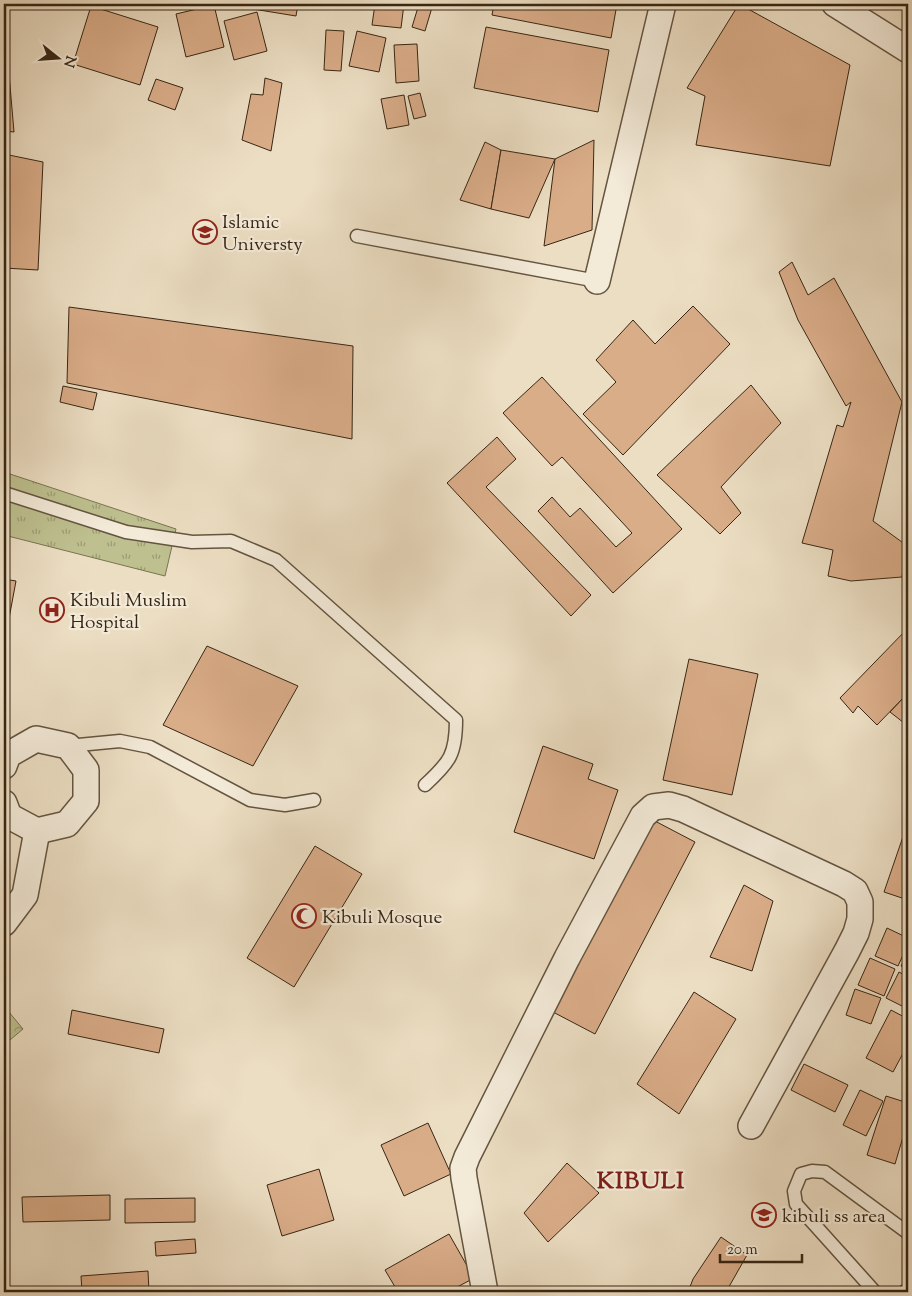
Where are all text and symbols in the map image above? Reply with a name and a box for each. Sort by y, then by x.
north arrow [32,32,82,82]
text: N [57,53,80,69]
place label: Islamic Universty [222,210,303,259]
school or university icon: Islamic Universty [192,219,218,245]
place label: Kibuli Muslim Hospital [70,588,187,637]
hospital icon: Kibuli Muslim Hospital [39,597,65,623]
mosque icon: Kibuli Mosque [291,903,317,929]
place label: Kibuli Mosque [322,905,442,932]
district label: KIBULI [597,1165,685,1199]
school or university icon: kibuli ss area [751,1202,777,1228]
place label: kibuli ss area [782,1204,886,1231]
scale bar [720,1231,802,1263]
text: 20 m [727,1240,758,1261]

